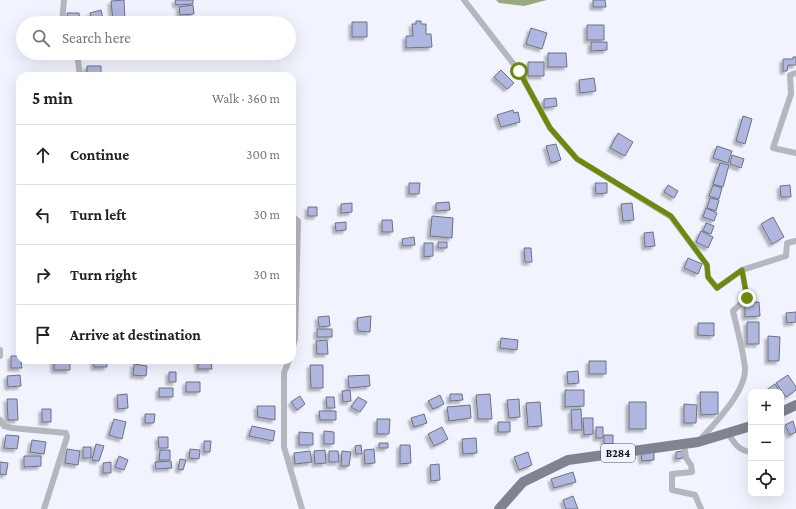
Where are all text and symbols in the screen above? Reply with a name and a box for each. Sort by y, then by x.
search box [16,16,296,60]
icon: search [30,27,52,49]
text: Search here [62,30,131,46]
route start [510,62,528,80]
text: 5 min [32,89,73,108]
text: Walk · 360 m [212,91,280,106]
icon: ahead [32,144,54,166]
text: Continue [70,147,129,163]
text: 300 m [246,147,280,162]
icon: left [32,204,54,226]
text: Turn left [70,207,126,223]
text: 30 m [254,207,280,222]
icon: right [32,264,54,286]
text: Turn right [70,267,137,283]
text: 30 m [254,267,280,282]
route end [738,289,756,307]
icon: arrive [32,324,54,346]
text: Arrive at destination [70,327,201,343]
map controls [748,389,784,497]
button: + [748,389,784,425]
button: − [748,425,784,461]
road number: B284 [601,444,635,462]
button: locate [748,461,784,497]

